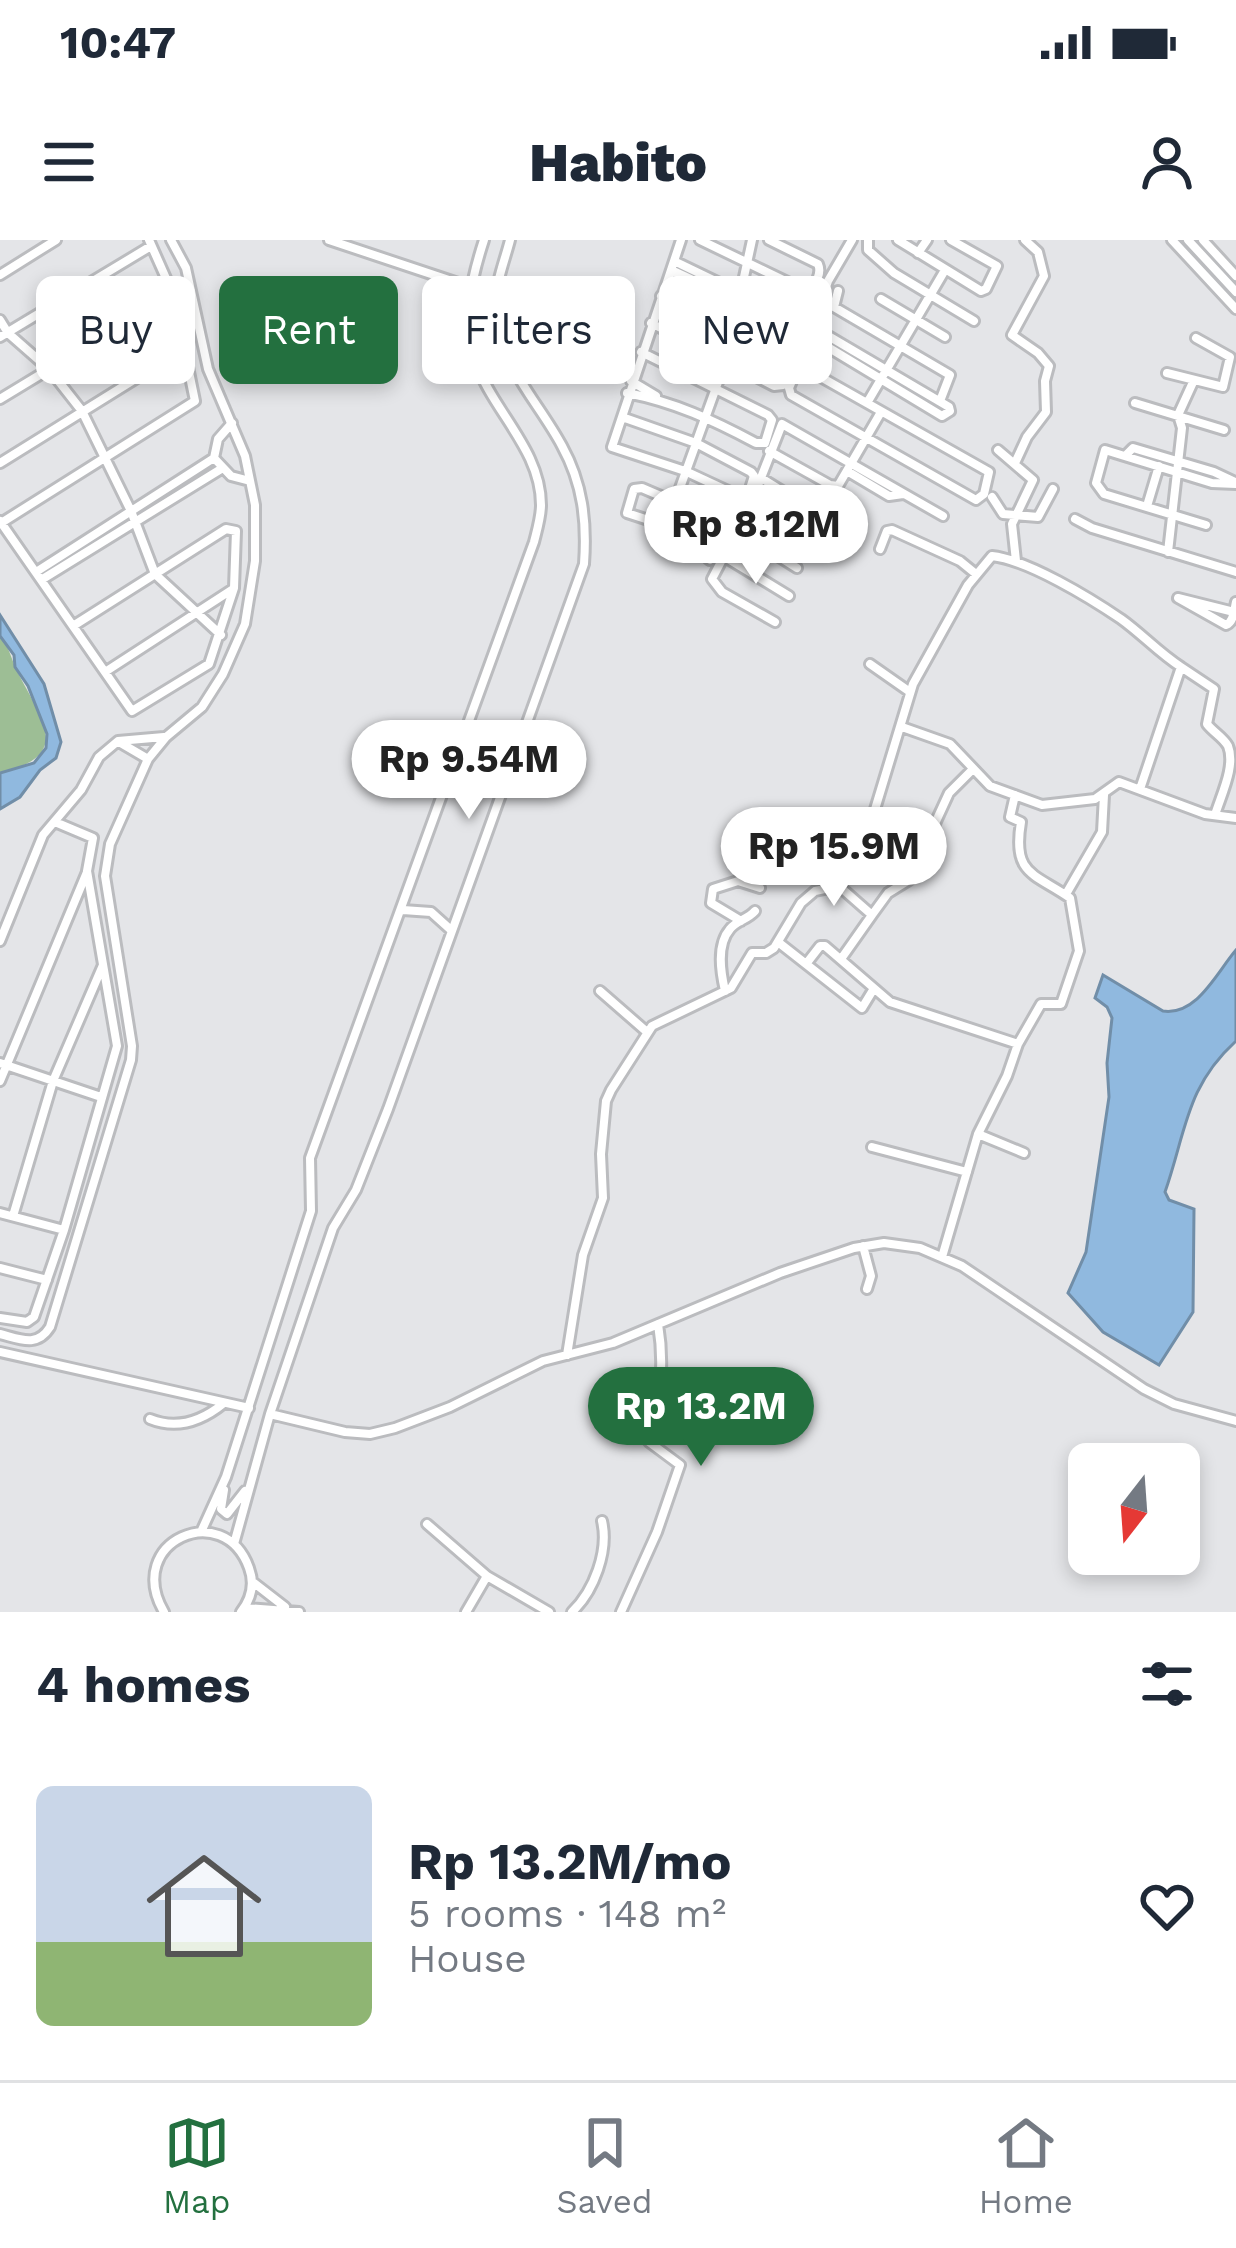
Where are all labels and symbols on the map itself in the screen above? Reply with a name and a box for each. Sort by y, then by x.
pin: Rp 8.12M [632,485,880,587]
pin: Rp 9.54M [345,720,593,822]
pin: Rp 15.9M [710,807,958,909]
pin: Rp 13.2M [577,1367,825,1469]
north arrow [1068,1443,1200,1575]

